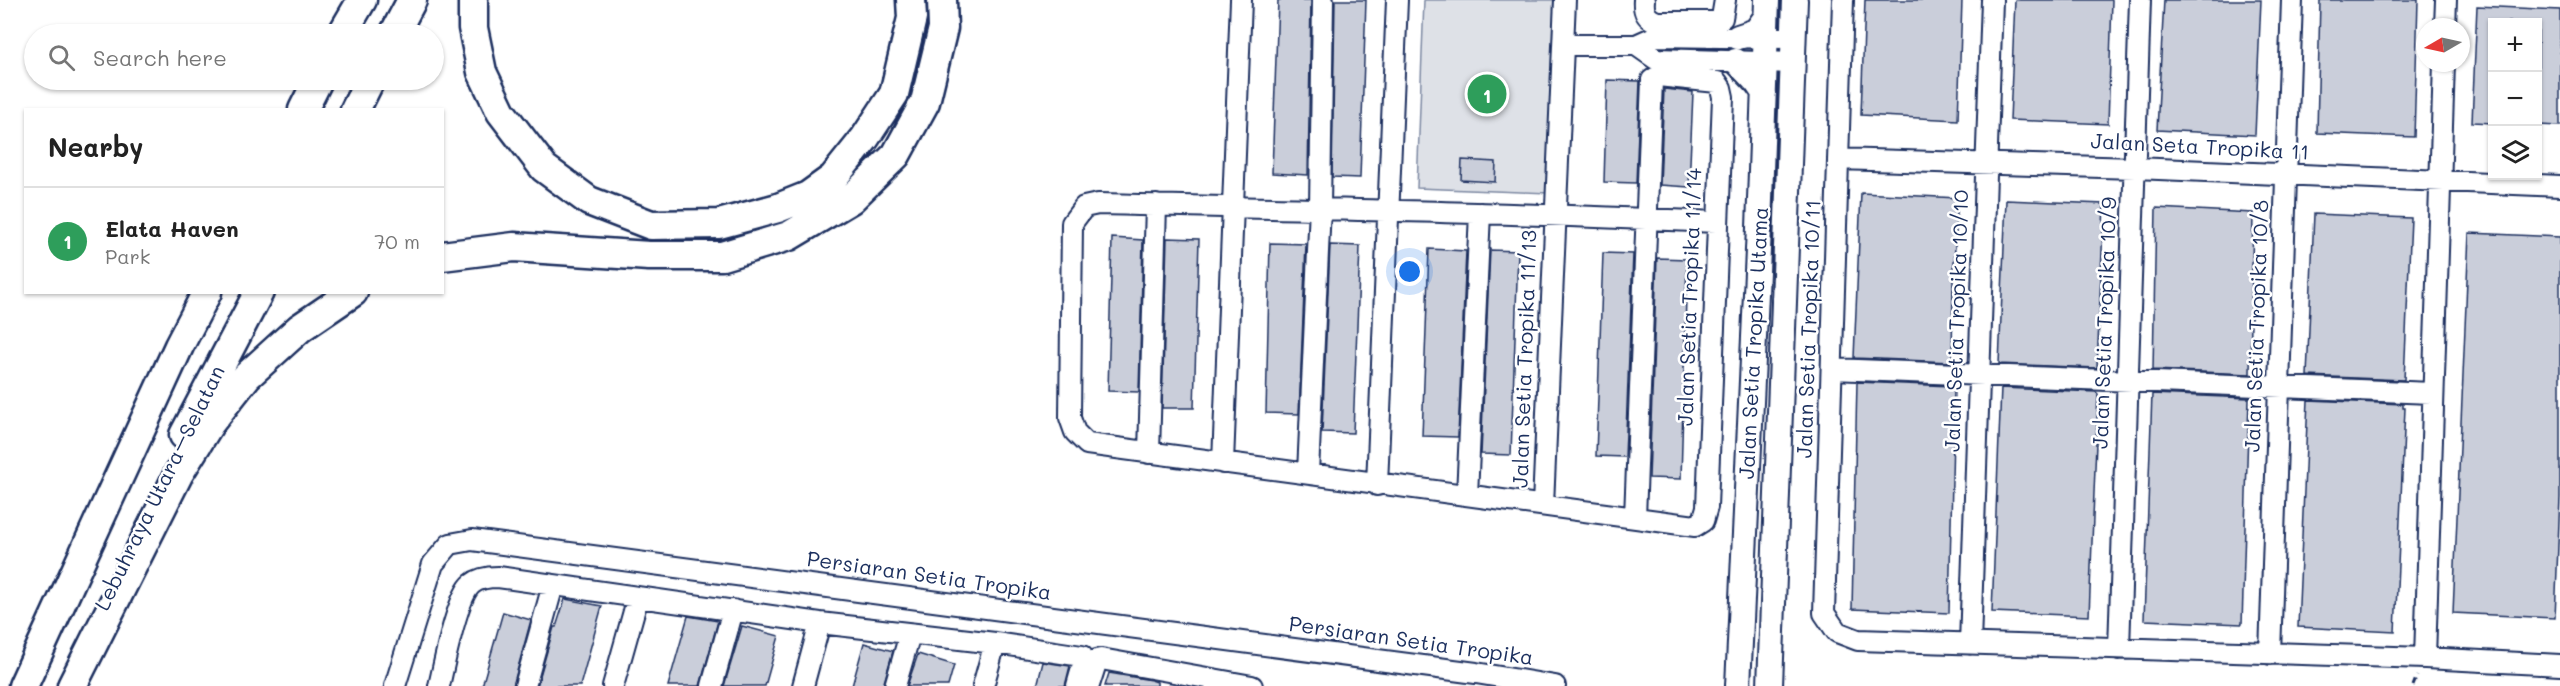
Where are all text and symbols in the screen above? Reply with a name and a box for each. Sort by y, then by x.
north arrow [2416,18,2470,72]
map controls [2488,18,2542,180]
button: + [2488,18,2542,72]
search box [24,24,444,90]
icon: search [45,41,78,74]
text: Search here [93,43,227,72]
pin: 1 [1468,72,1506,116]
button: − [2488,72,2542,126]
street label: Jalan Seta Tropika 11 [2090,126,2310,165]
button: layers [2488,126,2542,180]
text: Nearby [48,130,143,164]
street label: Jalan Setia Tropika 11/14 [1671,167,1707,426]
street label: Jalan Setia Tropika 10/10 [1937,189,1974,453]
street label: Jalan Setia Tropika 10/9 [2086,196,2121,450]
street label: Jalan Setia Tropika 10/11 [1789,199,1826,459]
street label: Jalan Setia Tropika 10/8 [2238,199,2273,453]
street label: Jalan Setia Tropika Utama [1732,206,1773,480]
text: Elata Haven [105,214,239,243]
text: 1 [63,228,72,254]
text: 70 m [374,228,420,254]
street label: Jalan Setia Tropika 11/13 [1506,229,1541,488]
text: Park [105,243,150,269]
your location [1395,257,1424,286]
street label: Lebuhraya Utara–Selatan [87,360,230,614]
street label: Persiaran Setia Tropika [805,544,1053,605]
street label: Persiaran Setia Tropika [1287,609,1535,670]

